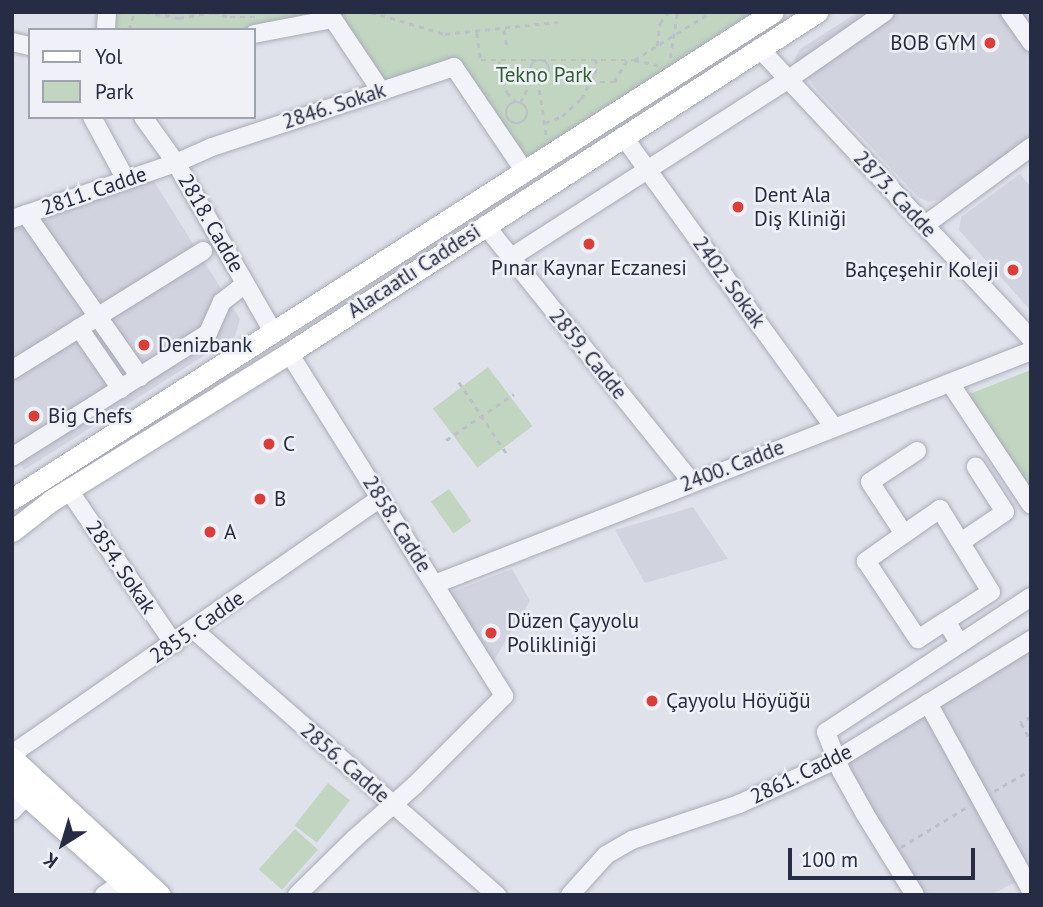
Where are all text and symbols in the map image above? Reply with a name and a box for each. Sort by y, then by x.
legend [28,28,256,119]
place label: BOB GYM [890,30,976,56]
marker: BOB GYM [982,35,998,51]
text: Yol [95,43,122,70]
park label: Tekno Park [496,62,592,88]
street label: 2846. Sokak [278,77,390,135]
text: Park [95,78,134,105]
street label: 2873. Cadde [848,145,942,243]
street label: 2811. Cadde [37,161,151,221]
street label: 2818. Cadde [172,169,250,277]
place label: Dent Ala Diş Kliniği [754,182,846,232]
marker: Dent Ala Diş Kliniği [728,197,748,217]
street label: Alacaatlı Caddesi [343,219,485,323]
street label: 2402. Sokak [687,231,771,333]
marker: Pınar Kaynar Eczanesi [581,236,597,252]
place label: Pınar Kaynar Eczanesi [491,255,687,281]
place label: Bahçeşehir Koleji [845,257,999,283]
marker: Bahçeşehir Koleji [1005,262,1021,278]
street label: 2859. Cadde [543,303,633,405]
place label: Denizbank [158,332,252,358]
marker: Denizbank [136,337,152,353]
place label: Big Chefs [48,403,132,429]
marker: Big Chefs [26,408,42,424]
place label: C [283,431,295,457]
street label: 2400. Cadde [676,434,788,498]
marker: C [261,436,277,452]
street label: 2858. Cadde [357,470,437,578]
place label: B [274,486,286,512]
marker: B [252,491,268,507]
street label: 2854. Sokak [80,515,162,619]
place label: A [224,519,236,545]
marker: A [202,524,218,540]
street label: 2855. Cadde [144,585,250,669]
place label: Düzen Çayyolu Polikliniği [507,608,639,658]
marker: Düzen Çayyolu Polikliniği [481,623,501,643]
place label: Çayyolu Höyüğü [666,688,811,714]
marker: Çayyolu Höyüğü [644,693,660,709]
street label: 2856. Cadde [295,717,395,809]
street label: 2861. Cadde [746,738,856,810]
north arrow [28,809,98,879]
scale bar [791,834,978,878]
text: 100 m [801,846,858,873]
text: K [38,848,62,874]

